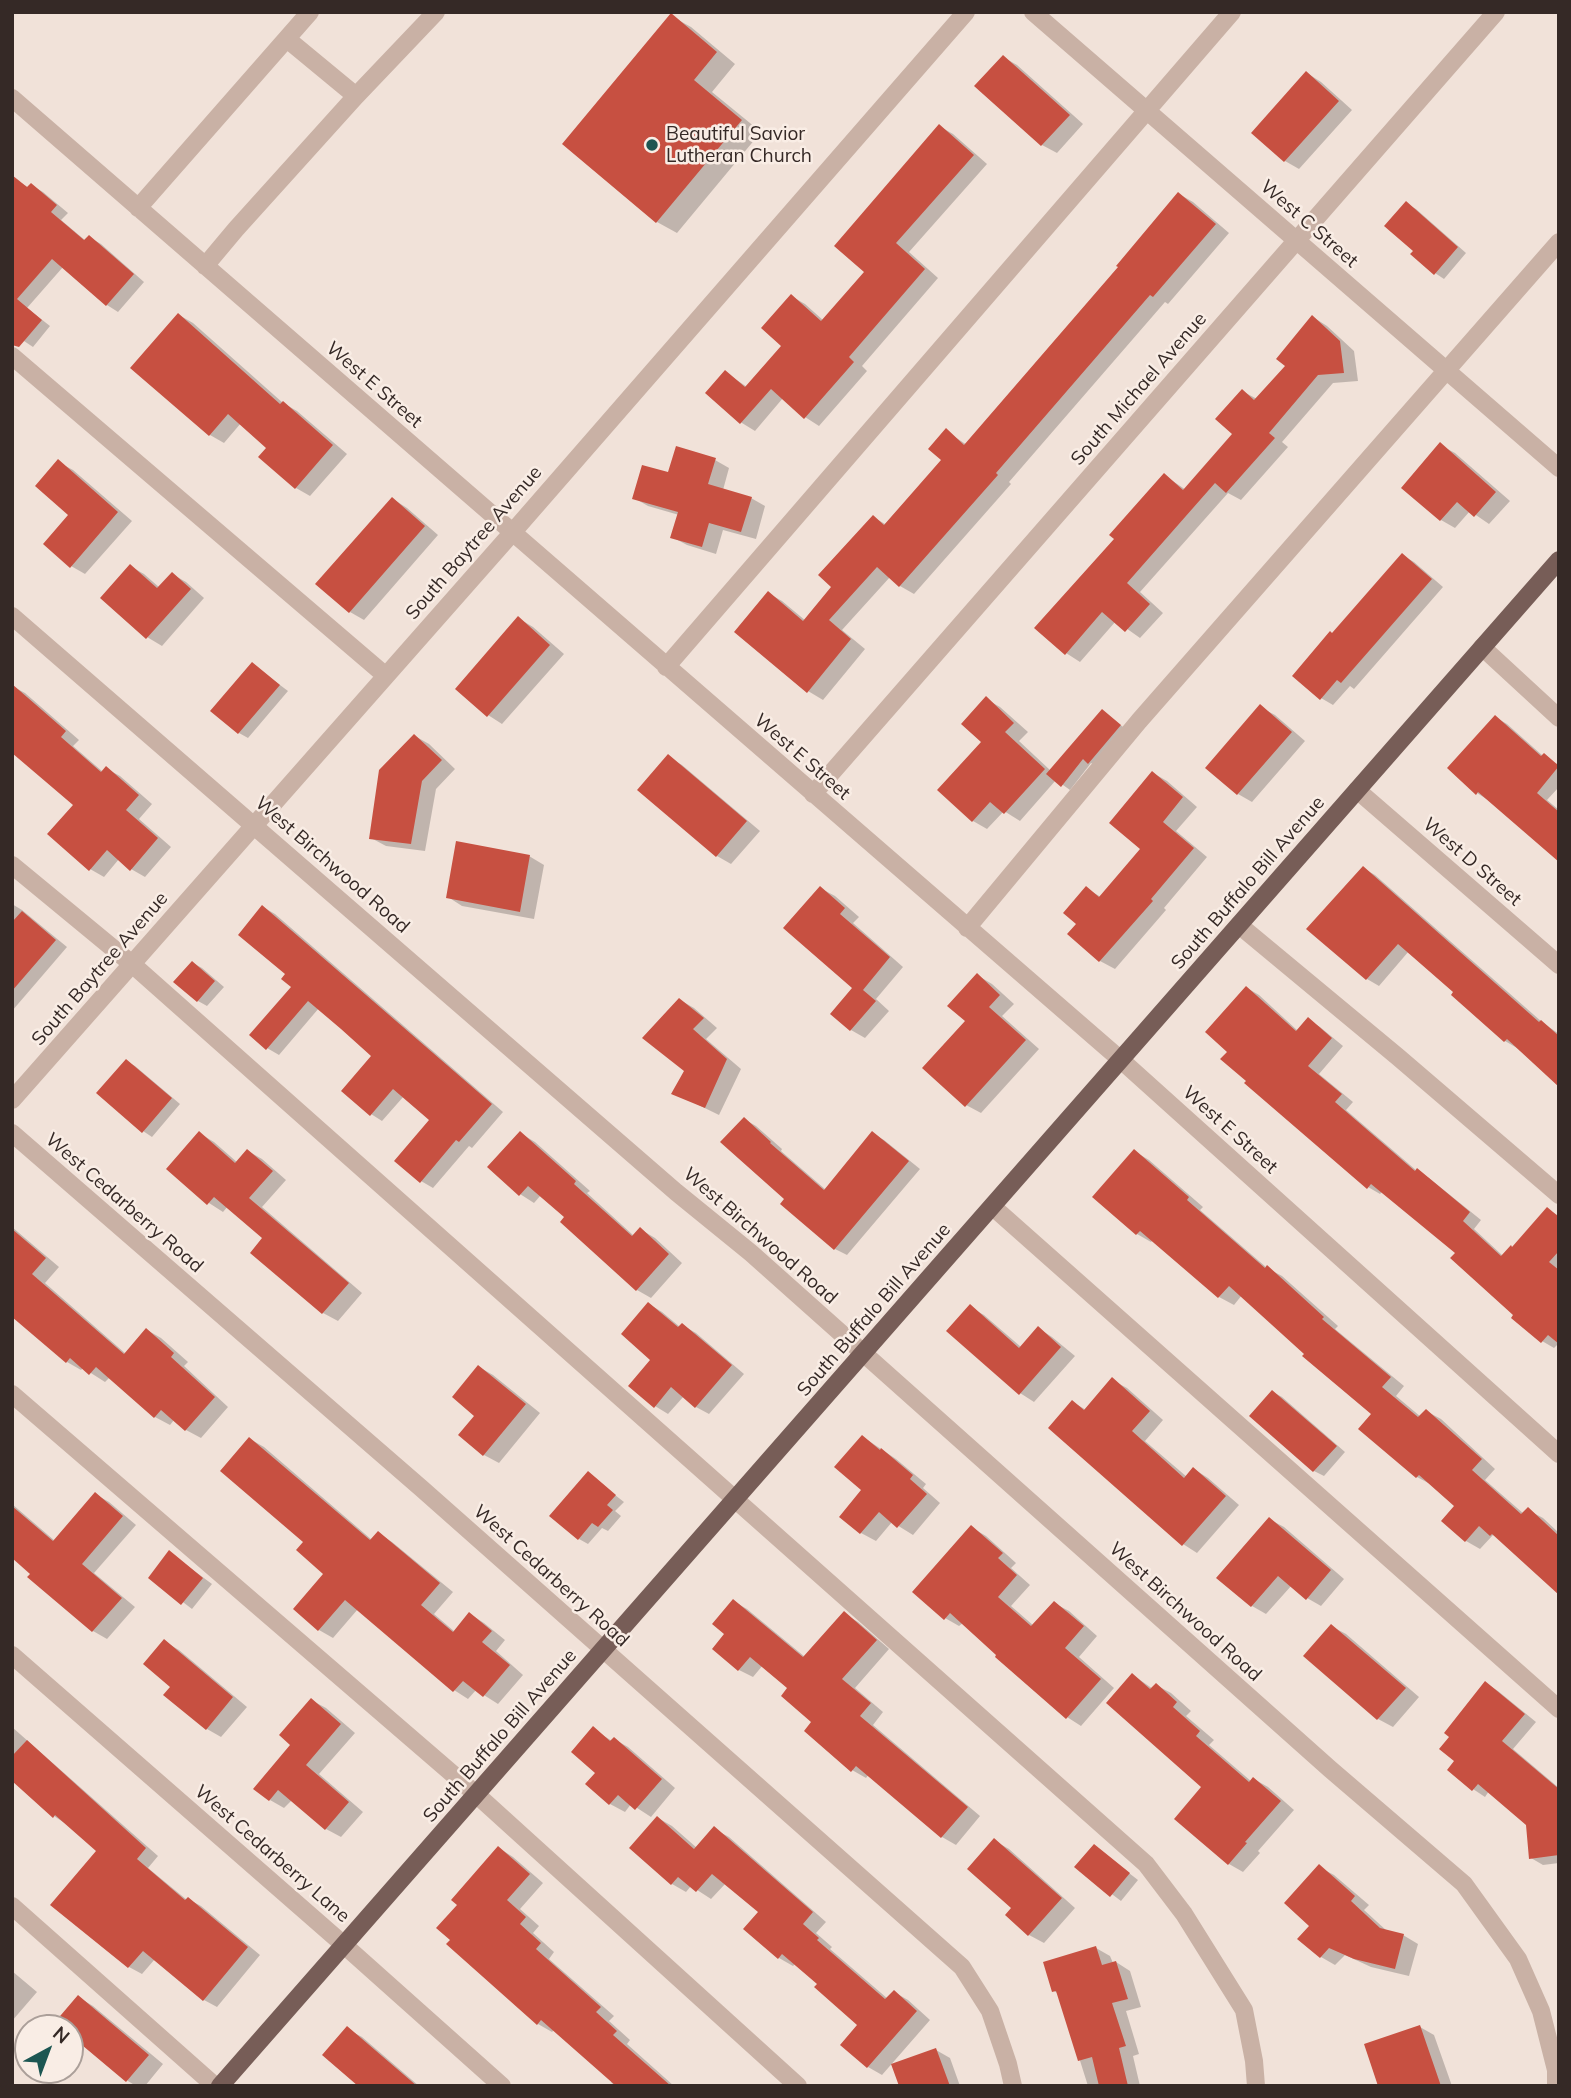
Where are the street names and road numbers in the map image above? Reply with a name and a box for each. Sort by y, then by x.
street label: West C Street [1256,175,1362,273]
street label: South Michael Avenue [1066,308,1212,470]
street label: West E Street [321,337,427,433]
street label: South Baytree Avenue [401,462,547,624]
street label: West E Street [749,709,855,805]
street label: West Birchwood Road [250,792,414,938]
street label: South Buffalo Bill Avenue [1167,792,1329,974]
street label: West D Street [1418,813,1526,911]
street label: South Baytree Avenue [27,888,173,1050]
street label: West E Street [1178,1081,1282,1179]
street label: West Cedarberry Road [41,1128,207,1278]
street label: West Birchwood Road [678,1163,842,1309]
street label: South Buffalo Bill Avenue [793,1219,955,1401]
street label: West Cedarberry Road [469,1500,633,1652]
street label: West Birchwood Road [1104,1538,1266,1686]
street label: South Buffalo Bill Avenue [419,1645,581,1827]
street label: West Cedarberry Lane [190,1780,354,1928]

